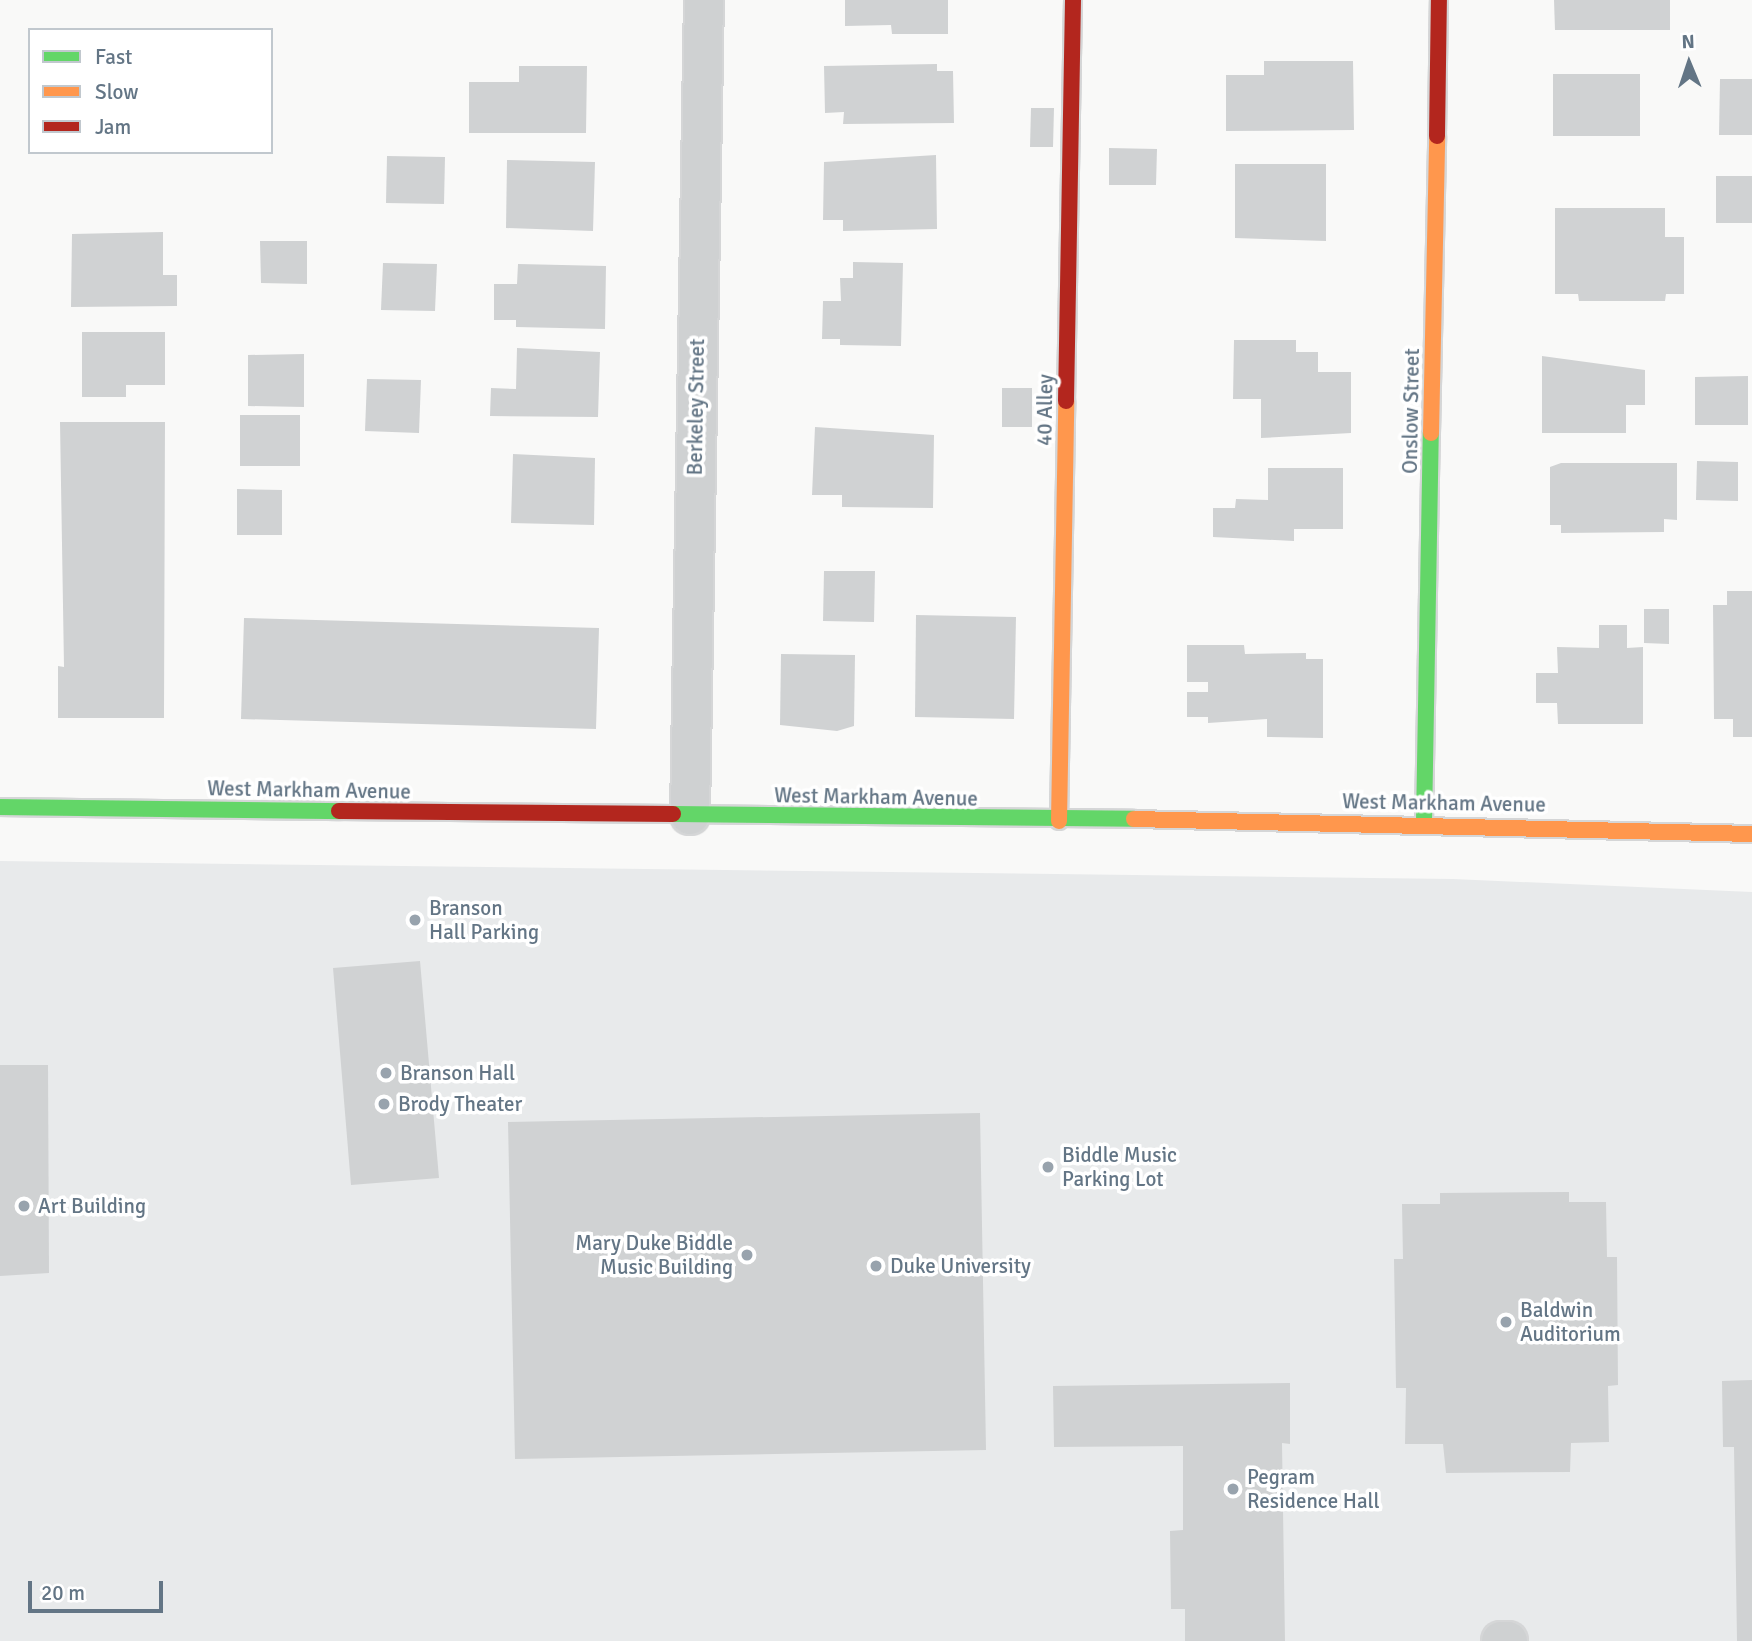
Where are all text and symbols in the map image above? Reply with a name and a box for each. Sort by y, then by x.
legend [28,28,273,154]
north arrow [1654,28,1724,98]
text: N [1681,30,1695,54]
text: Fast [95,44,132,70]
text: Slow [95,79,139,105]
text: Jam [95,114,131,140]
street label: Berkeley Street [682,338,710,476]
street label: Onslow Street [1397,348,1425,474]
street label: 40 Alley [1032,374,1058,446]
street label: West Markham Avenue [207,776,411,804]
street label: West Markham Avenue [774,783,978,811]
street label: West Markham Avenue [1342,789,1546,817]
place label: Branson Hall Parking [429,895,539,945]
marker: Branson Hall Parking [407,912,423,928]
place label: Branson Hall [400,1060,515,1086]
marker: Branson Hall [378,1065,394,1081]
place label: Brody Theater [398,1091,522,1117]
marker: Brody Theater [376,1096,392,1112]
place label: Biddle Music Parking Lot [1062,1142,1177,1192]
marker: Biddle Music Parking Lot [1040,1159,1056,1175]
place label: Art Building [38,1193,146,1219]
marker: Art Building [16,1198,32,1214]
place label: Mary Duke Biddle Music Building [575,1230,733,1280]
marker: Mary Duke Biddle Music Building [739,1247,755,1263]
place label: Duke University [890,1253,1031,1279]
marker: Duke University [868,1258,884,1274]
place label: Baldwin Auditorium [1520,1297,1621,1347]
marker: Baldwin Auditorium [1498,1314,1514,1330]
place label: Pegram Residence Hall [1247,1464,1380,1514]
marker: Pegram Residence Hall [1225,1481,1241,1497]
scale bar [32,1568,166,1612]
text: 20 m [41,1580,85,1606]

